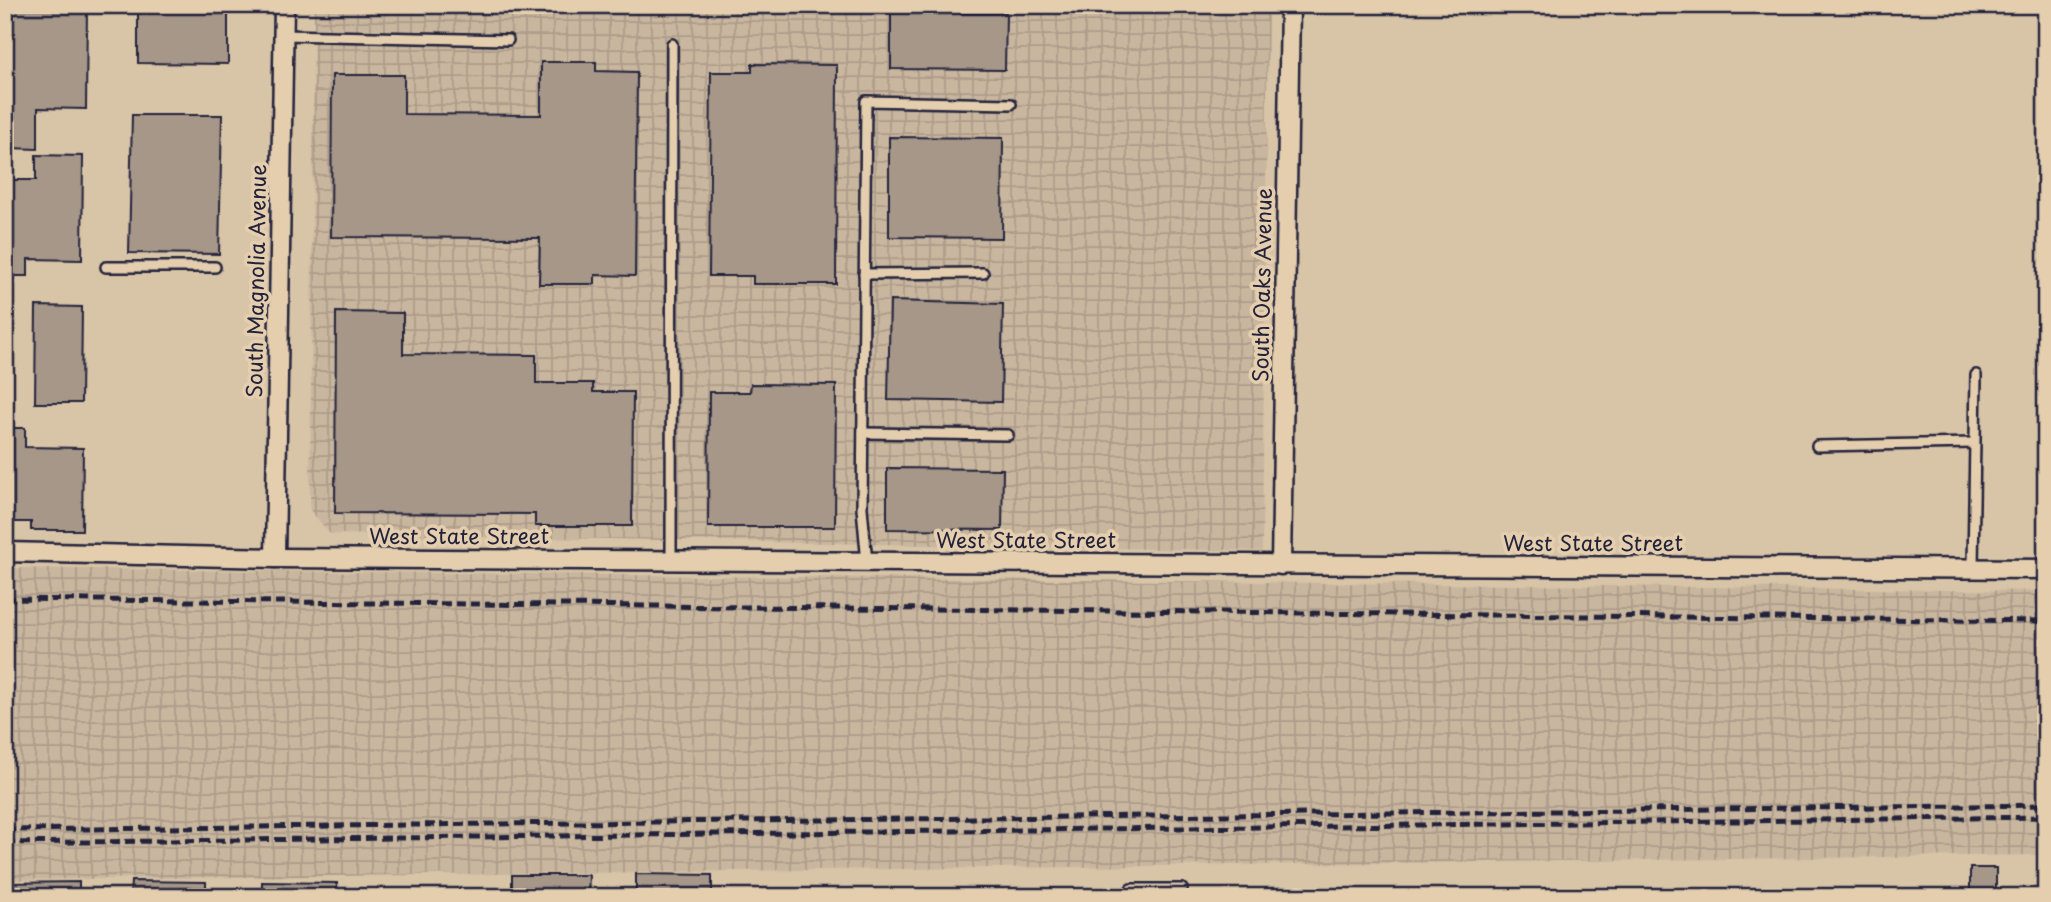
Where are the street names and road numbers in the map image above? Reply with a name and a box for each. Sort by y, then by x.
street label: South Magnolia Avenue [237,164,273,398]
street label: South Oaks Avenue [1243,188,1279,382]
street label: West State Street [369,519,549,551]
street label: West State Street [936,523,1116,555]
street label: West State Street [1503,526,1683,558]

